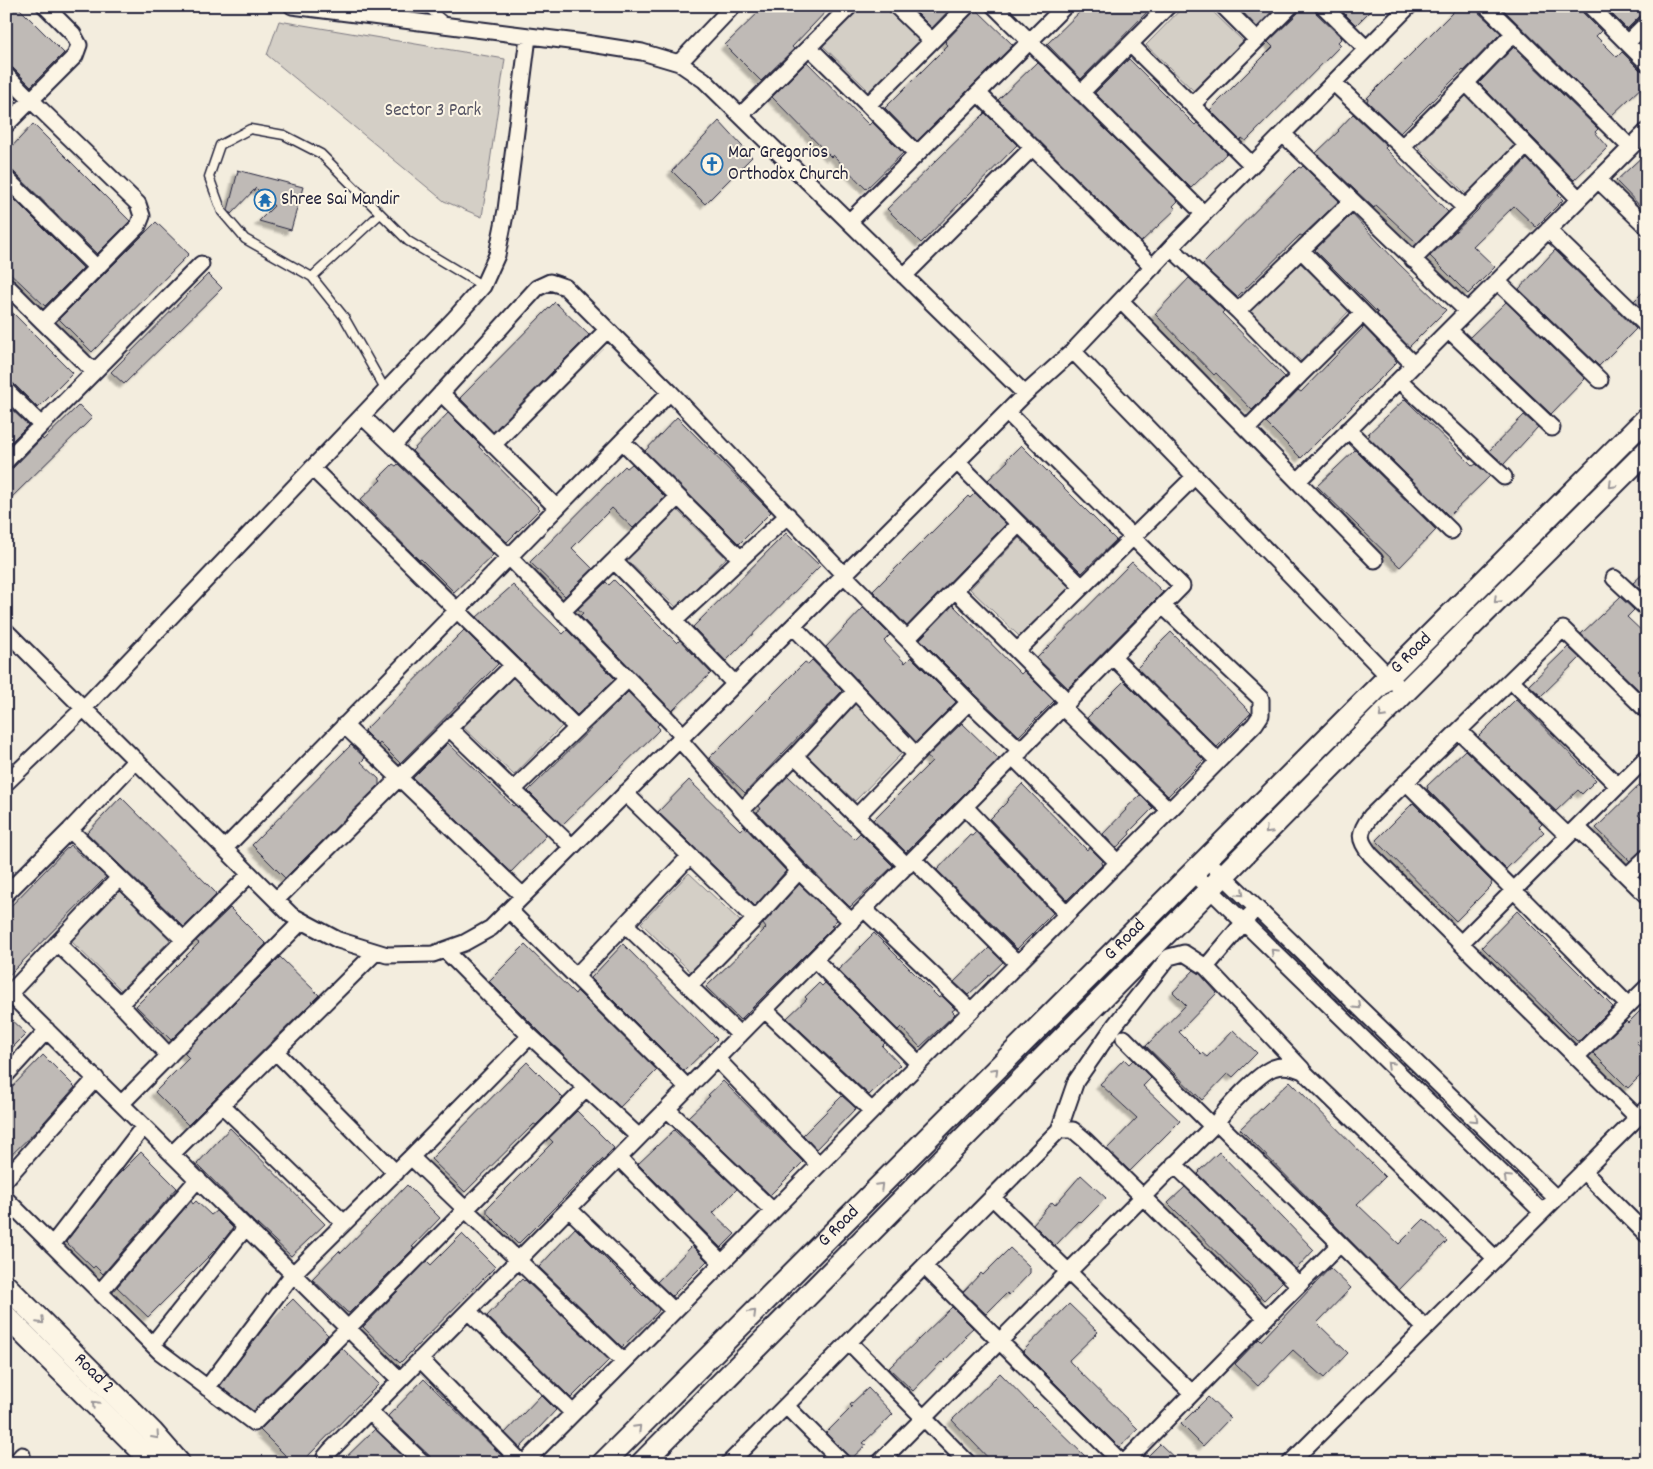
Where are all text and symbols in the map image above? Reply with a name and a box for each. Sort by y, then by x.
park label: Sector 3 Park [385,98,481,125]
place label: Mar Gregorios Orthodox Church [728,140,849,189]
church icon: Mar Gregorios Orthodox Church [700,152,724,176]
place label: Shree Sai Mandir [281,187,400,214]
temple icon: Shree Sai Mandir [253,188,277,212]
one-way arrow [1609,479,1618,488]
one-way arrow [1494,594,1503,603]
street label: G Road [1384,627,1439,681]
one-way arrow [1379,709,1388,718]
one-way arrow [1265,825,1274,834]
one-way arrow [1235,887,1244,896]
street label: G Road [1098,913,1152,967]
one-way arrow [1270,949,1279,958]
one-way arrow [1352,1000,1361,1009]
one-way arrow [1387,1062,1396,1071]
one-way arrow [989,1068,998,1077]
one-way arrow [1469,1113,1478,1122]
one-way arrow [1503,1175,1512,1184]
one-way arrow [874,1183,883,1192]
street label: G Road [812,1200,866,1254]
one-way arrow [747,1310,756,1319]
one-way arrow [35,1315,44,1324]
street label: Road 2 [67,1347,120,1400]
one-way arrow [91,1401,100,1410]
one-way arrow [632,1425,641,1434]
one-way arrow [150,1430,159,1439]

